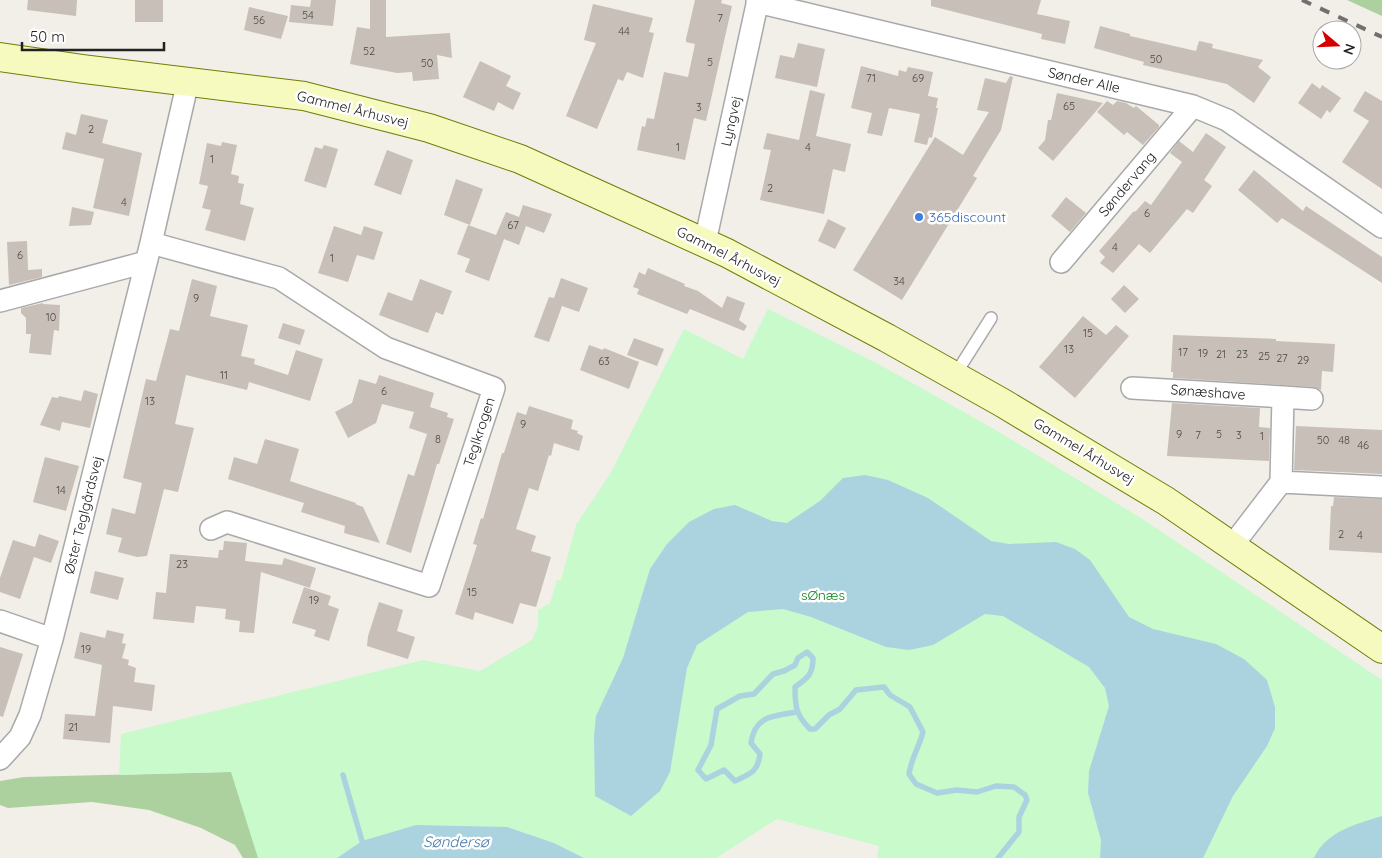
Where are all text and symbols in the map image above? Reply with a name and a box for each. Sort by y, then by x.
house number: 54 [302,8,314,22]
house number: 7 [717,11,723,25]
house number: 56 [253,13,265,27]
scale bar [22,20,165,52]
north arrow [1312,20,1362,70]
house number: 44 [618,24,630,38]
text: 50 m [30,27,65,46]
text: N [1339,41,1359,57]
house number: 52 [363,44,375,58]
house number: 50 [1150,52,1162,66]
house number: 5 [707,55,713,69]
house number: 50 [421,56,433,70]
street label: Sønder Alle [1046,63,1122,97]
house number: 71 [866,71,876,85]
house number: 69 [912,71,924,85]
street label: Gammel Århusvej [295,86,411,132]
street label: Lyngvej [717,94,745,148]
house number: 65 [1063,99,1075,113]
house number: 3 [696,100,702,114]
house number: 2 [88,122,94,136]
house number: 1 [676,140,680,154]
house number: 4 [805,140,811,154]
street label: Søndervang [1095,148,1159,220]
house number: 1 [210,152,214,166]
house number: 2 [767,181,773,195]
house number: 4 [121,195,127,209]
house number: 6 [1144,206,1150,220]
place label: 365discount [929,208,1006,226]
marker: 365discount [913,211,925,223]
house number: 67 [507,218,519,232]
street label: Gammel Århusvej [674,222,784,290]
house number: 4 [1112,240,1118,254]
house number: 6 [17,248,23,262]
house number: 1 [330,251,334,265]
house number: 34 [893,274,905,288]
house number: 9 [193,291,199,305]
house number: 10 [46,310,56,324]
house number: 15 [1083,326,1093,340]
house number: 13 [1064,342,1074,356]
house number: 17 [1178,345,1188,359]
house number: 19 [1198,346,1208,360]
house number: 21 [1216,347,1226,361]
house number: 23 [1236,347,1248,361]
house number: 25 [1258,349,1270,363]
house number: 27 [1276,351,1288,365]
house number: 29 [1297,353,1309,367]
house number: 63 [598,354,610,368]
house number: 11 [220,368,228,382]
street label: Sønæshave [1170,380,1246,404]
house number: 6 [381,384,387,398]
house number: 13 [145,394,155,408]
street label: Teglkrogen [459,395,499,469]
street label: Gammel Århusvej [1030,414,1138,488]
house number: 9 [520,417,526,431]
house number: 9 [1176,427,1182,441]
house number: 5 [1216,427,1222,441]
house number: 7 [1195,428,1201,442]
house number: 3 [1236,428,1242,442]
house number: 1 [1260,429,1264,443]
house number: 8 [435,432,441,446]
house number: 50 [1317,433,1329,447]
house number: 48 [1338,433,1350,447]
house number: 46 [1357,438,1369,452]
street label: Øster Teglgårdsvej [60,454,106,576]
house number: 14 [56,483,66,497]
house number: 2 [1338,527,1344,541]
house number: 4 [1357,528,1363,542]
house number: 23 [176,557,188,571]
house number: 15 [467,585,477,599]
park label: sØnæs [801,586,845,604]
house number: 19 [309,593,319,607]
house number: 19 [81,642,91,656]
house number: 21 [68,720,78,734]
water label: Søndersø [423,832,491,851]

